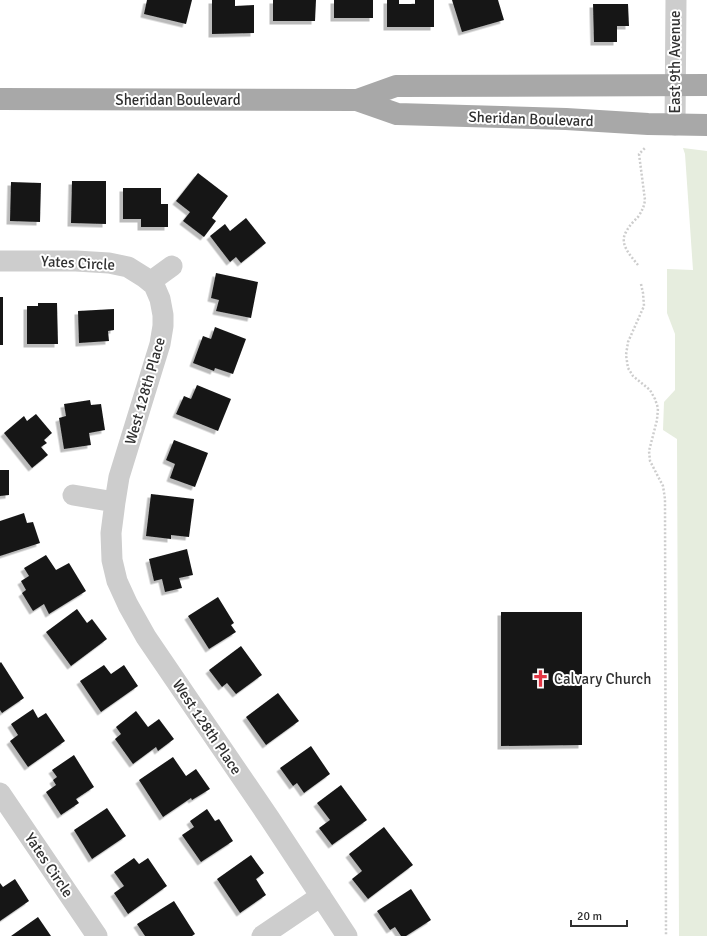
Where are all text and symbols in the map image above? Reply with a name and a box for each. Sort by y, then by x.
street label: East 9th Avenue [666,11,684,113]
street label: Sheridan Boulevard [115,91,241,109]
street label: Sheridan Boulevard [468,108,594,130]
street label: Yates Circle [41,252,115,274]
street label: West 128th Place [121,335,169,447]
church icon: Calvary Church [531,669,551,689]
place label: Calvary Church [554,670,651,688]
street label: West 128th Place [169,676,245,778]
street label: Yates Circle [21,829,77,901]
scale bar [571,902,627,928]
text: 20 m [577,909,602,924]

